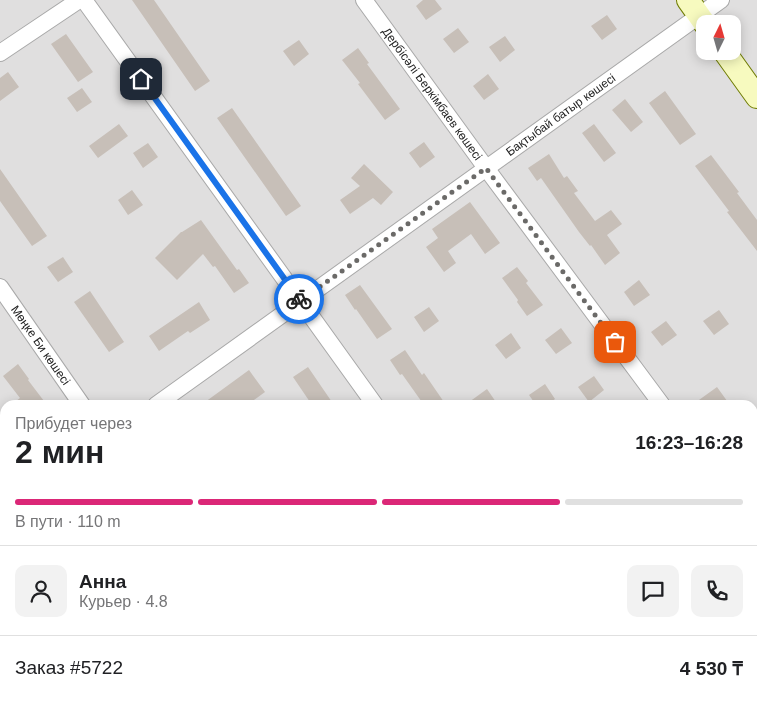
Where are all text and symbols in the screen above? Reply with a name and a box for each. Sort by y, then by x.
north arrow [696,15,741,60]
map controls [696,15,741,60]
street label: Дербісәлі Беркімбаев көшесі [379,25,485,163]
pin [120,58,162,100]
icon: home [127,65,155,93]
street label: Бақтыбай батыр көшесі [503,71,618,159]
courier [274,274,324,324]
icon: bike [285,285,313,313]
street label: Мөңке Би көшесі [8,303,73,388]
pin [594,321,636,363]
icon: bag [601,328,629,356]
text: Прибудет через [15,415,132,432]
text: 16:23–16:28 [635,432,743,453]
text: 2 мин [15,434,104,470]
text: В пути · 110 m [15,513,121,530]
button: person [15,565,67,617]
button: chat [627,565,679,617]
button: phone [691,565,743,617]
text: Анна [79,571,126,592]
text: Курьер · 4.8 [79,593,168,610]
text: Заказ #5722 [15,657,123,678]
text: 4 530 ₸ [680,658,743,679]

